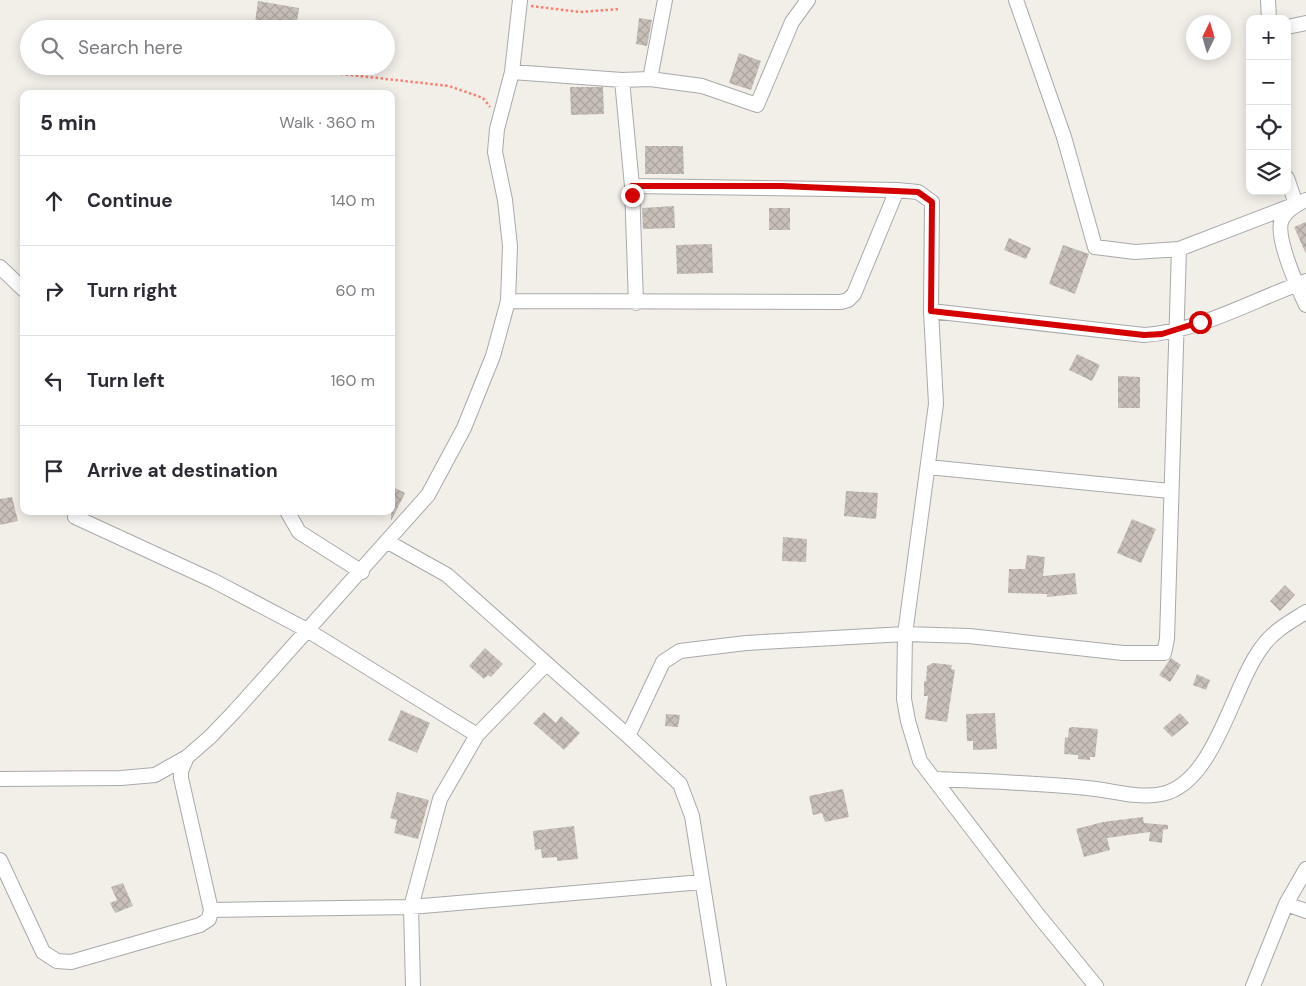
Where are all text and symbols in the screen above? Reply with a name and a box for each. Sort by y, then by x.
north arrow [1186,15,1231,60]
map controls [1246,15,1291,195]
button: + [1246,15,1291,60]
search box [20,20,395,75]
icon: search [38,34,66,62]
text: Search here [78,35,183,60]
button: − [1246,60,1291,105]
button: locate [1246,105,1291,150]
text: 5 min [40,109,96,137]
text: Walk · 360 m [279,112,375,133]
button: layers [1246,150,1291,195]
route end [621,184,644,207]
icon: ahead [40,187,68,215]
text: Continue [87,188,173,213]
text: 140 m [331,190,375,211]
icon: right [40,277,68,305]
text: Turn right [87,278,177,303]
text: 60 m [335,280,375,301]
route start [1189,311,1212,334]
icon: left [40,367,68,395]
text: Turn left [87,368,165,393]
text: 160 m [331,370,375,391]
icon: arrive [40,457,68,485]
text: Arrive at destination [87,458,278,483]

